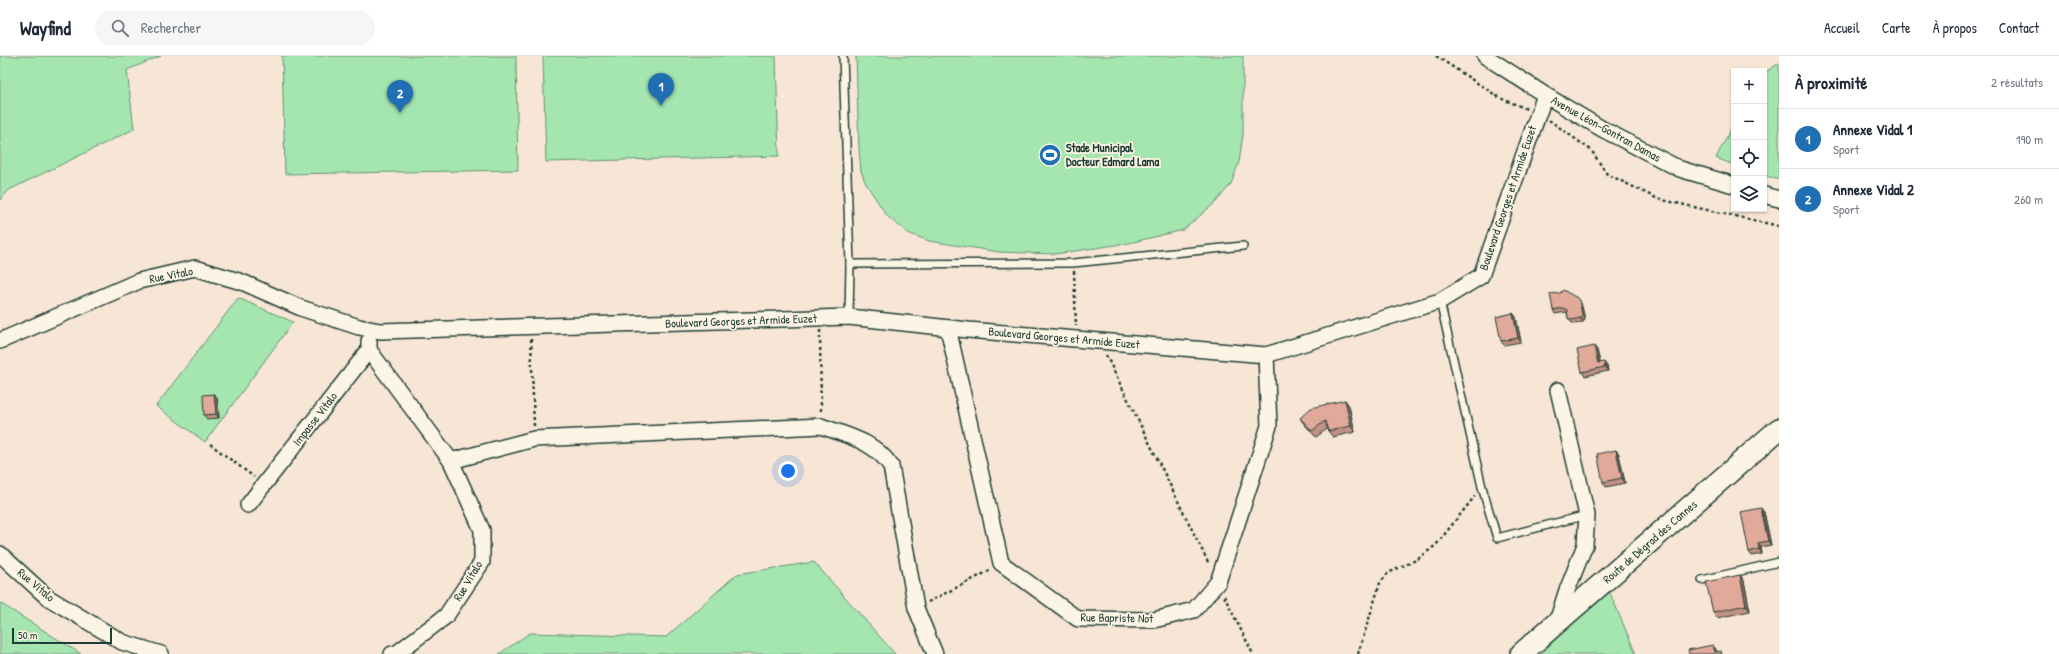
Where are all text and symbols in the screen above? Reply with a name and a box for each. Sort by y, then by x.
search box [95,10,375,46]
text: Wayfind [20,15,71,41]
icon: search [109,17,131,39]
text: Rechercher [141,17,201,38]
text: Accueil [1824,18,1860,37]
text: Carte [1882,18,1911,37]
text: À propos [1933,18,1977,37]
text: Contact [1999,18,2039,37]
map controls [1731,68,1767,212]
button: + [1731,68,1767,104]
text: À proximité [1795,71,1867,94]
pin: 1 [648,73,674,106]
text: 2 résultats [1991,73,2043,91]
pin: 2 [387,80,413,113]
street label: Avenue Léon-Gontran Damas [1548,91,1665,166]
button: − [1731,104,1767,140]
text: Annexe Vidal 1 [1833,119,1912,140]
street label: Boulevard Georges et Armide Euzet [1475,122,1541,273]
text: 1 [1806,130,1810,148]
text: 190 m [2016,130,2043,148]
place label: Stade Municipal Docteur Edmard Lama [1066,139,1160,170]
button: locate [1731,140,1767,176]
text: Sport [1833,140,1859,158]
sports icon: Stade Municipal Docteur Edmard Lama [1037,142,1063,168]
button: layers [1731,176,1767,212]
text: Annexe Vidal 2 [1833,179,1914,200]
text: 2 [1805,190,1811,208]
text: 260 m [2014,190,2043,208]
text: Sport [1833,200,1859,218]
street label: Rue Vitalo [148,262,194,287]
street label: Boulevard Georges et Armide Euzet [665,309,818,332]
street label: Boulevard Georges et Armide Euzet [988,322,1141,353]
street label: Impasse Vitalo [288,388,341,449]
your location [778,461,798,481]
street label: Route de Dégrad des Cannes [1599,496,1701,587]
street label: Rue Vitalo [449,557,486,604]
street label: Rue Vitalo [14,564,59,605]
street label: Rue Bapriste Not [1081,608,1154,627]
scale bar [12,626,112,645]
text: 50 m [18,628,38,642]

